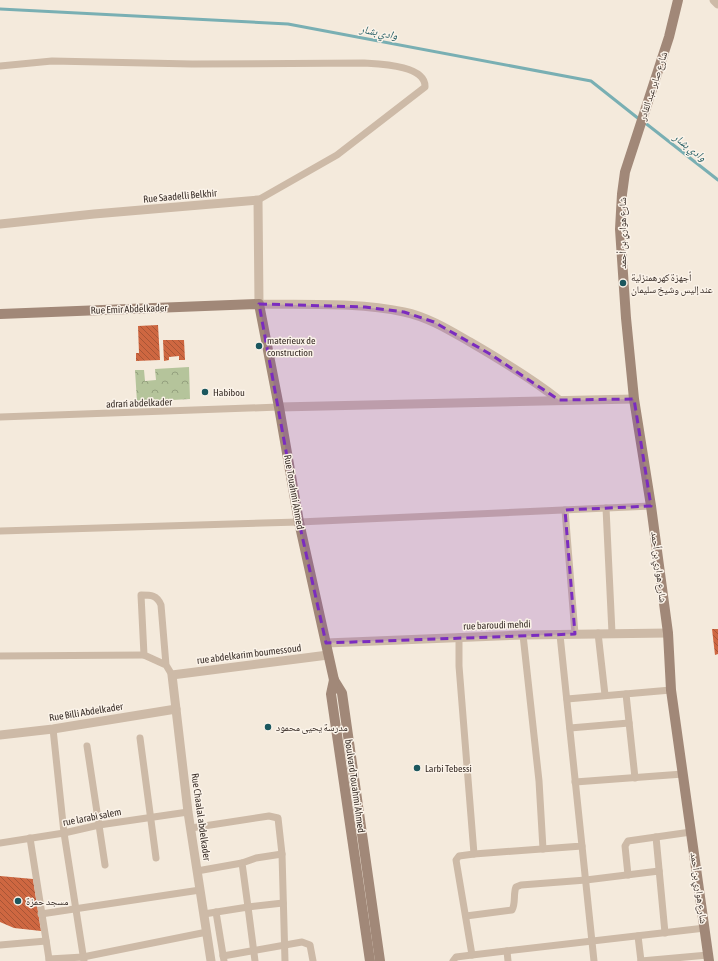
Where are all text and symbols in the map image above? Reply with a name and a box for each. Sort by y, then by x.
water label: وادي بشار [358,22,399,44]
street label: شارع صابر عبد القادر [636,50,670,123]
water label: وادي بشار [669,130,709,166]
street label: Rue Saadelli Belkhir [143,187,218,205]
street label: شارع هواري بن أحمد [616,197,630,269]
place label: أجهزة كهرهمنزلية عند إليس وشيخ سليمان [631,271,713,296]
marker: أجهزة كهرهمنزلية عند إليس وشيخ سليمان [618,278,628,288]
street label: Rue Emir Abdelkader [90,302,169,316]
place label: materieux de construction [267,335,316,358]
marker: materieux de construction [254,341,264,351]
marker: Habibou [200,387,210,397]
place label: Habibou [213,387,245,398]
street label: adrari abdelkader [106,396,173,410]
street label: Rue Touahmi Ahmed [282,454,306,530]
street label: شارع هواري بن أحمد [647,531,670,604]
street label: rue baroudi mehdi [463,618,531,632]
street label: rue abdelkarim boumessoud [196,642,302,666]
street label: Rue Billi Abdelkader [48,701,125,723]
marker: مدرسة يحيى محمود [263,722,273,732]
place label: مدرسة يحيى محمود [276,722,348,734]
street label: boulvard Touahmi Ahmed [343,738,367,834]
marker: Larbi Tebessi [412,763,422,773]
place label: Larbi Tebessi [425,763,472,774]
street label: Rue Chaalal abdelkader [189,773,213,863]
street label: rue larabi salem [62,806,122,828]
street label: شارع هواري بن أحمد [686,852,710,925]
marker: مسجد حمزة [13,896,23,906]
place label: مسجد حمزة [26,896,69,907]

